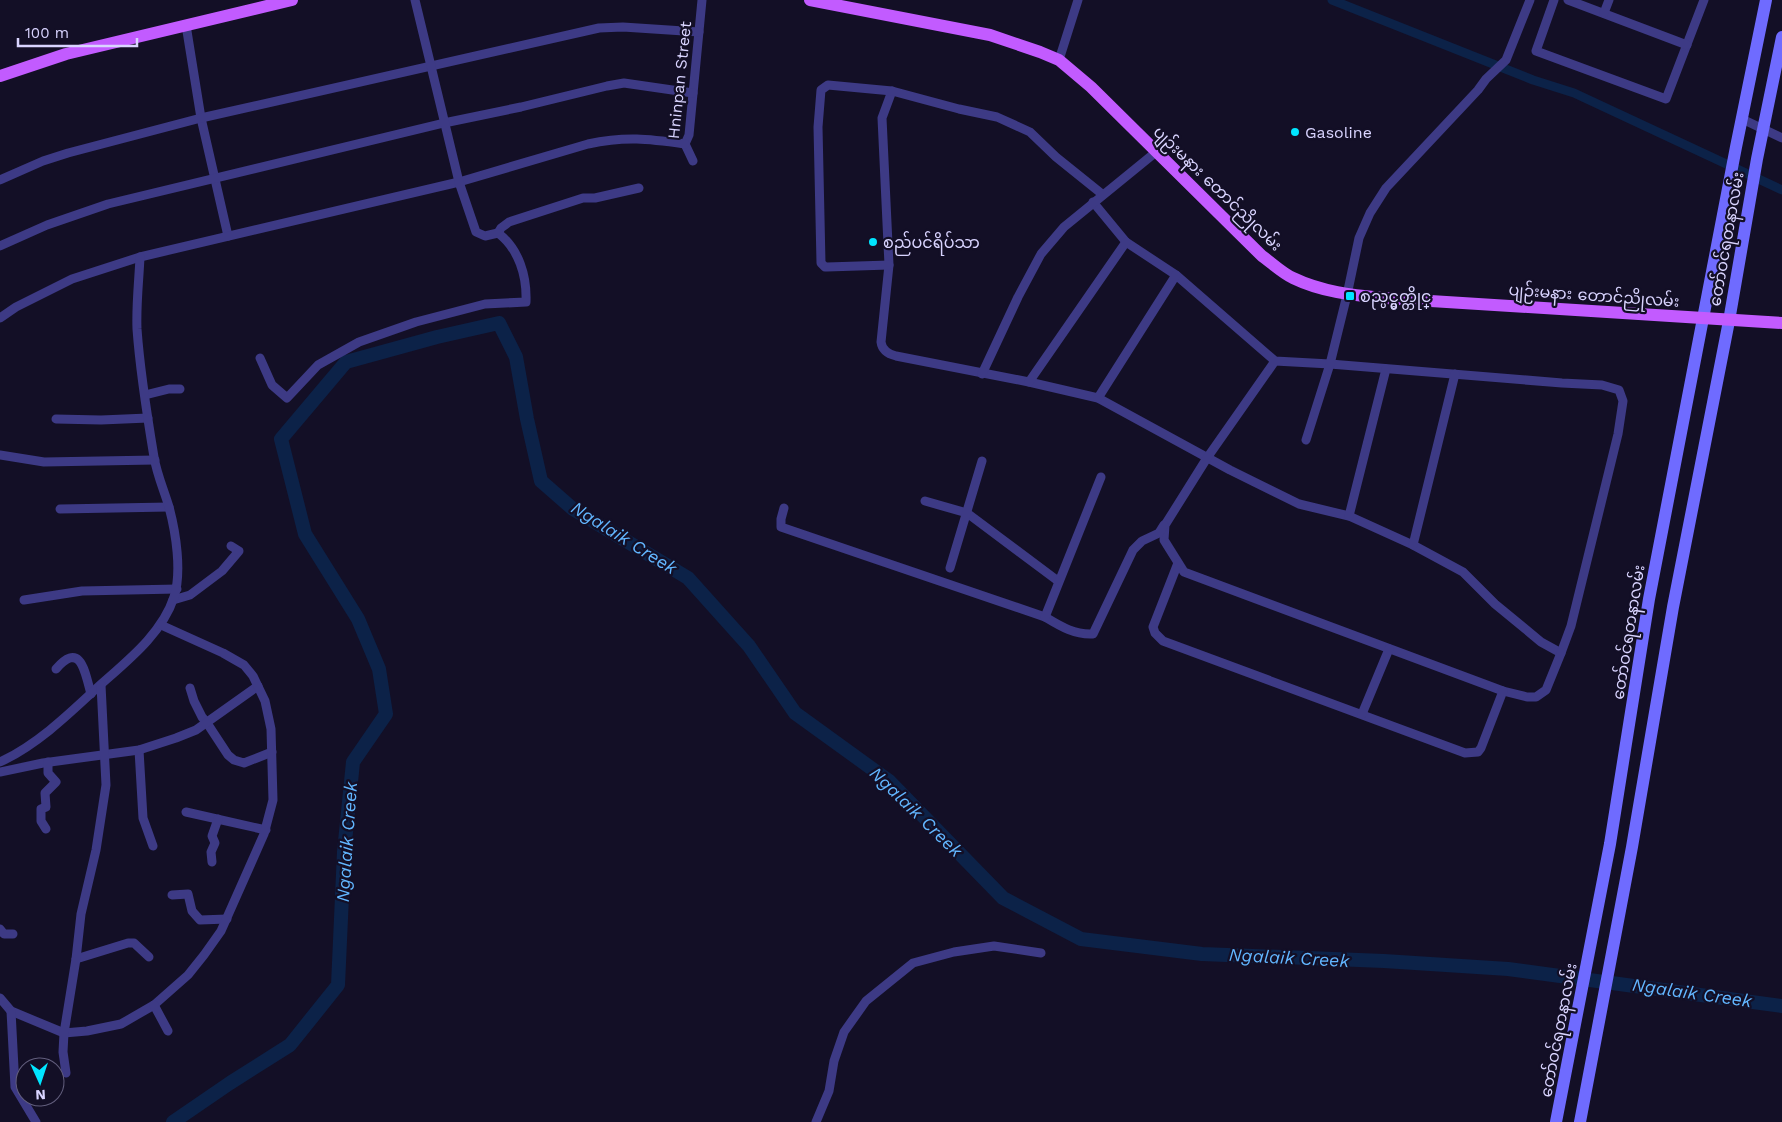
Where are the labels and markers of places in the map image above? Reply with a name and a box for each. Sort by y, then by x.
place label: Gasoline [1305,123,1372,142]
marker: Gasoline [1289,126,1301,138]
place label: စည်ပင်ရိပ်သာ [883,231,980,256]
marker: စည်ပင်ရိပ်သာ [867,236,879,248]
place label: စည္ပင္မွတ္တိုင္ [1360,286,1432,310]
marker: စည္ပင္မွတ္တိုင္ [1344,290,1356,302]

